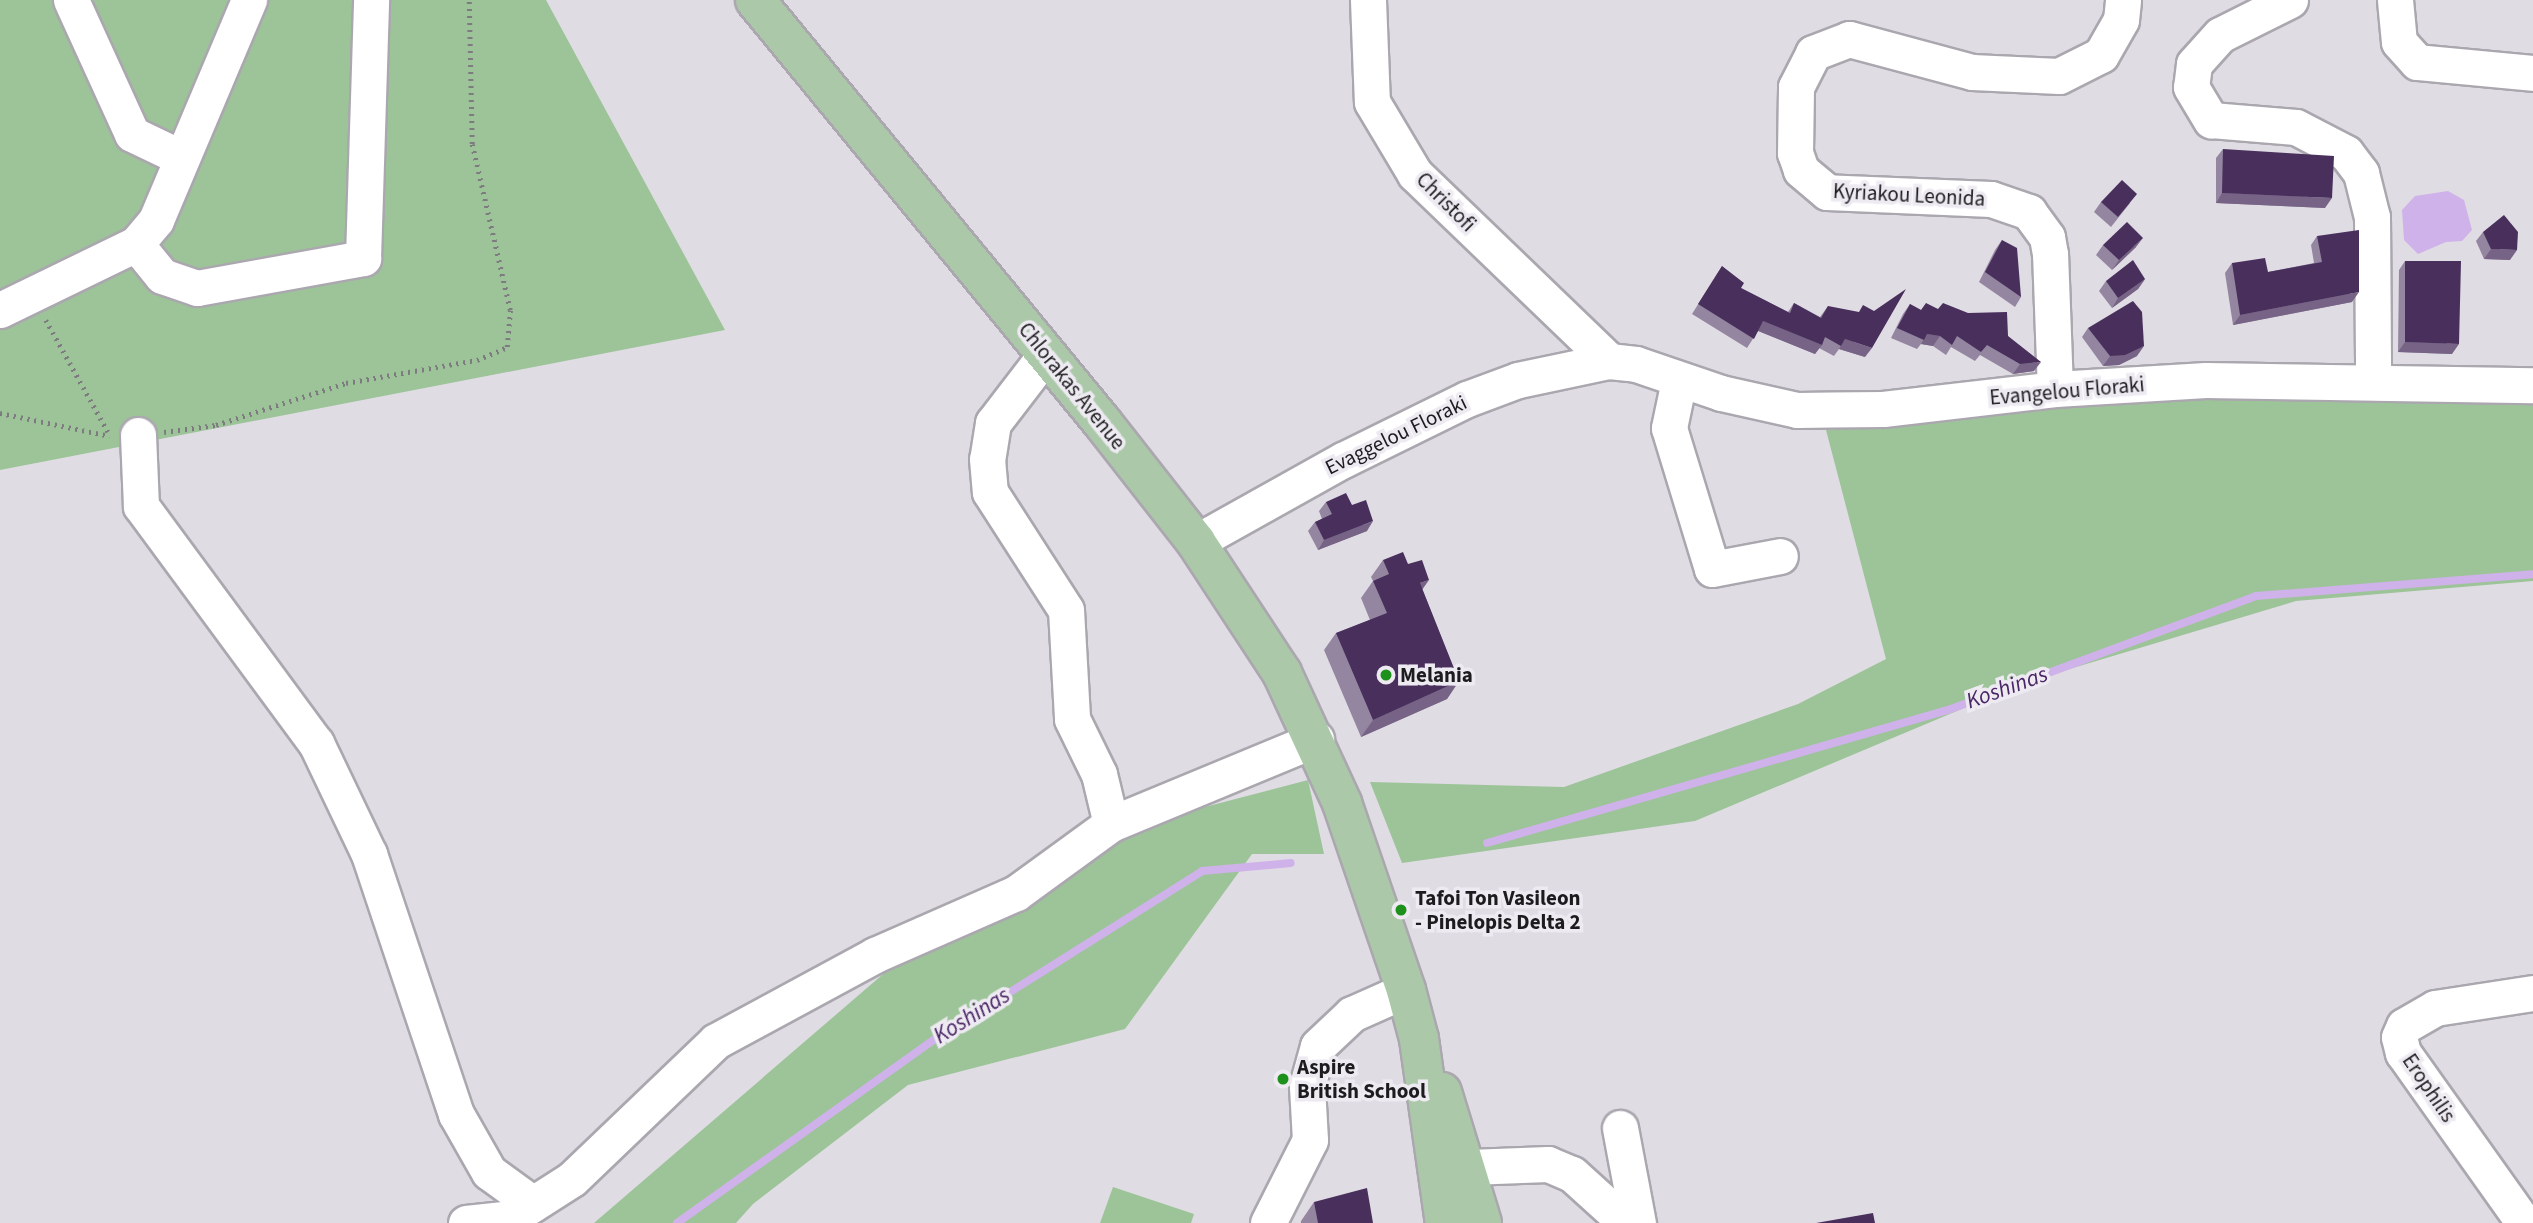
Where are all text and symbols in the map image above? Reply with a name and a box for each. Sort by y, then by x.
street label: Christofi [1411,167,1481,237]
street label: Kyriakou Leonida [1832,178,1986,212]
street label: Chlorakas Avenue [1013,317,1131,455]
street label: Evangelou Floraki [1988,372,2146,410]
street label: Evaggelou Floraki [1321,390,1471,480]
water label: Koshinas [1962,661,2052,715]
place label: Melania [1400,662,1473,688]
marker: Melania [1378,667,1394,683]
place label: Tafoi Ton Vasileon - Pinelopis Delta 2 [1415,885,1581,935]
marker: Tafoi Ton Vasileon - Pinelopis Delta 2 [1393,902,1409,918]
water label: Koshinas [929,982,1015,1050]
street label: Erophilis [2397,1049,2461,1127]
place label: Aspire British School [1297,1054,1426,1104]
marker: Aspire British School [1275,1071,1291,1087]

